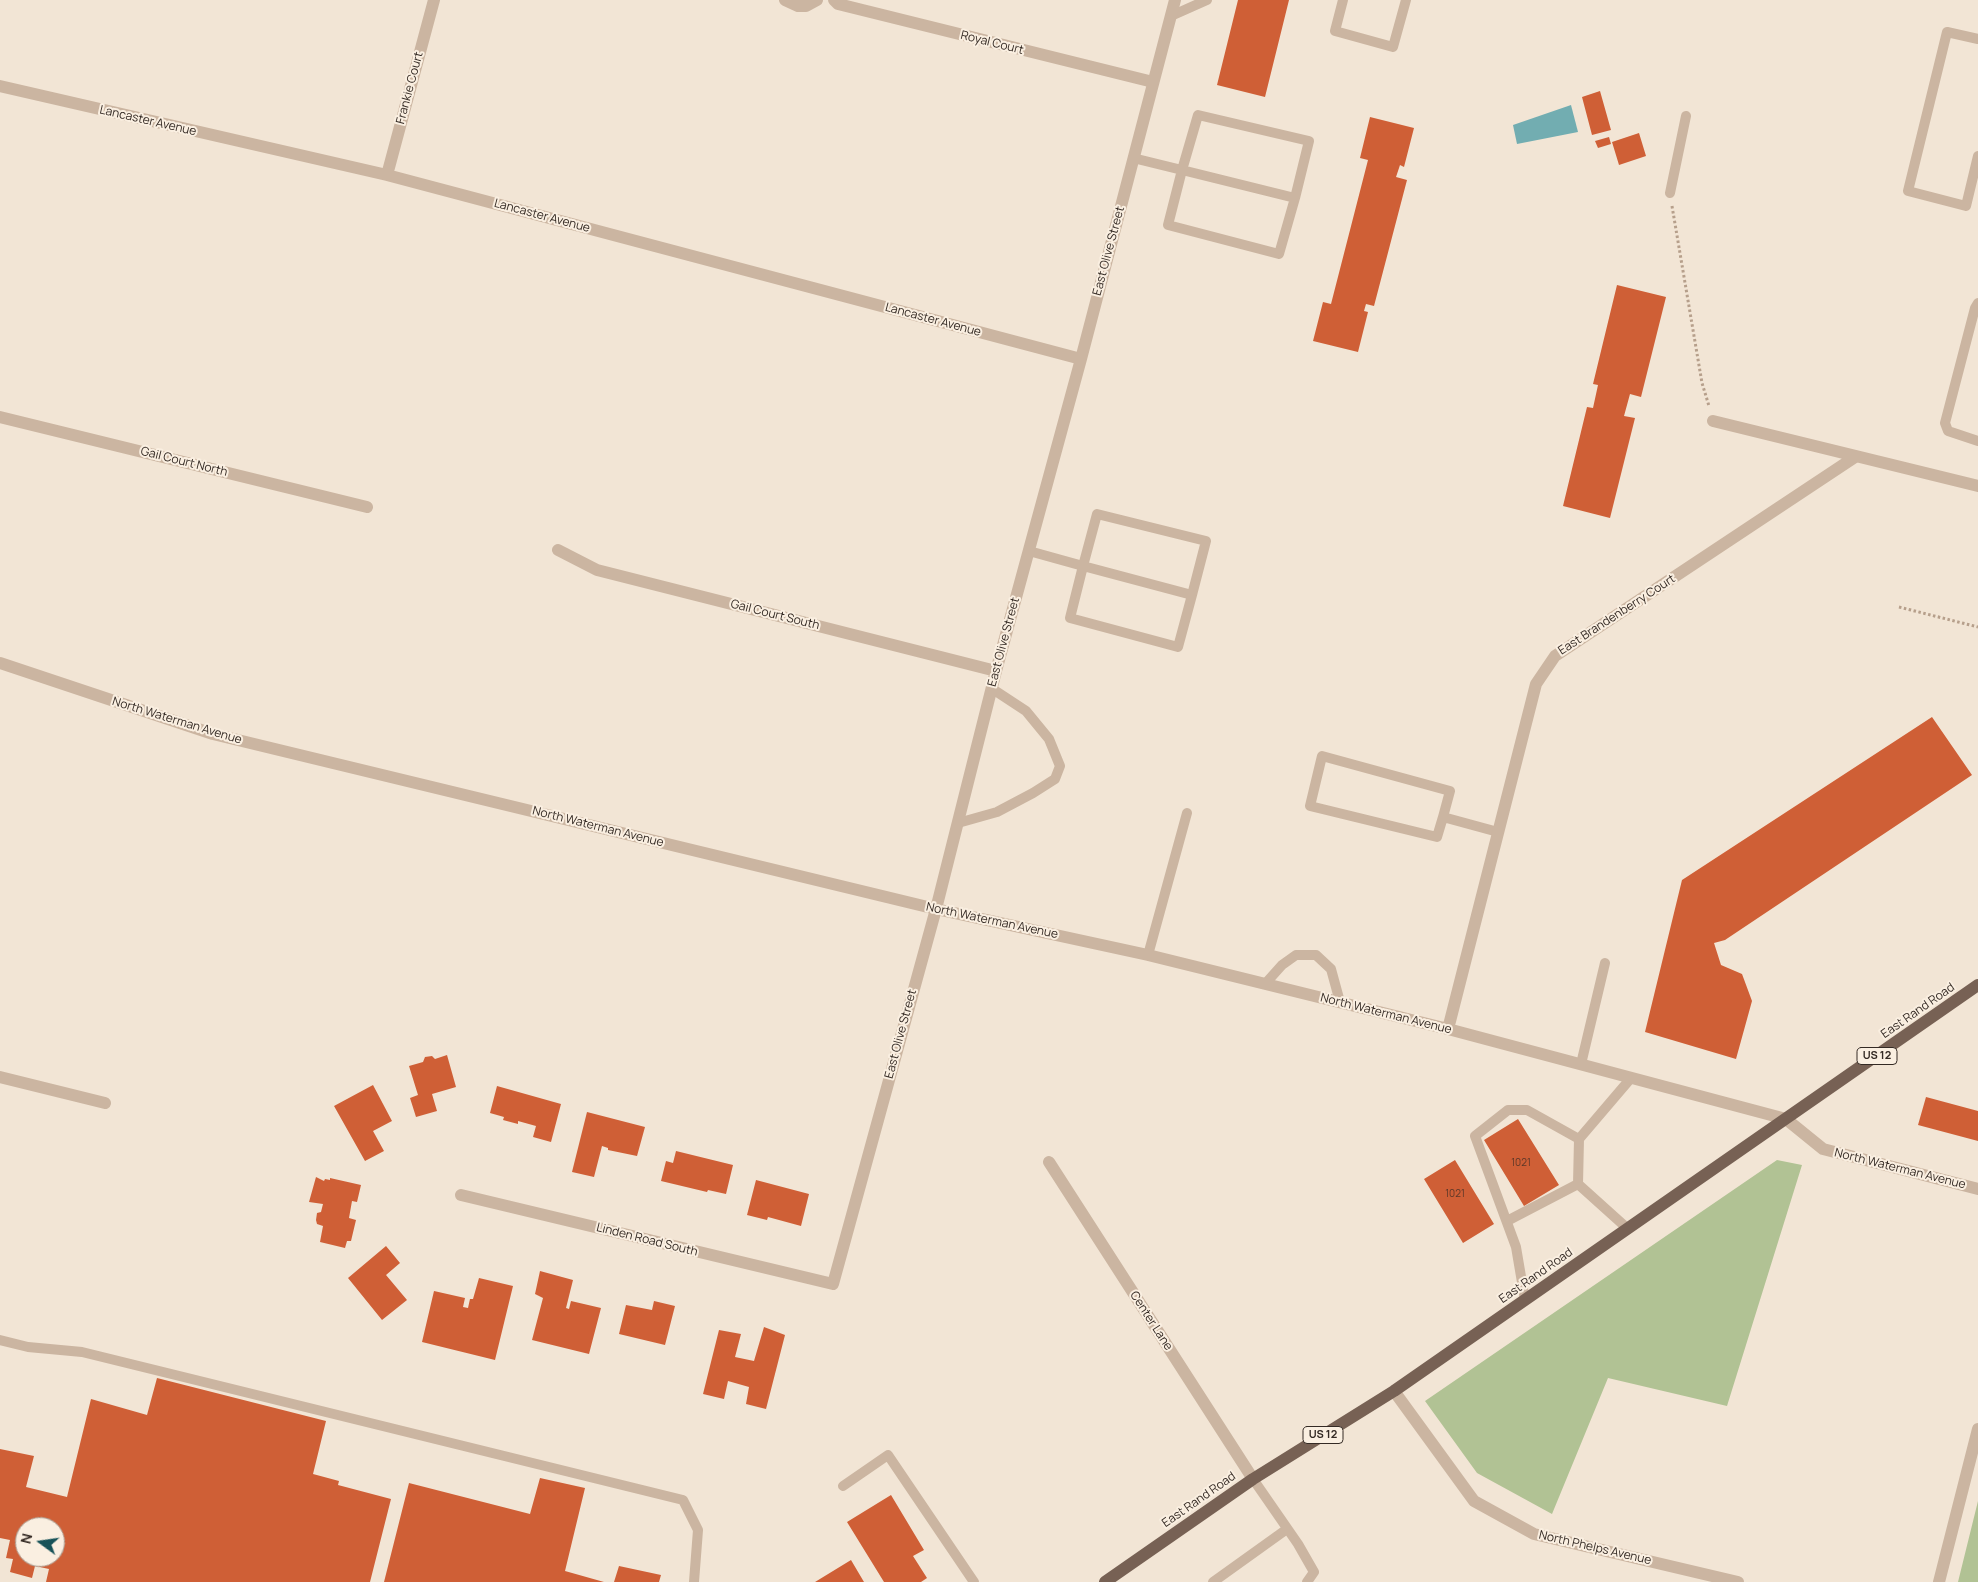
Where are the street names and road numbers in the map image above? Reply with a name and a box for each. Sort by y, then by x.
street label: Royal Court [959,28,1025,58]
street label: Frankie Court [393,50,427,126]
street label: Lancaster Avenue [98,103,198,139]
street label: Lancaster Avenue [492,196,592,236]
street label: East Olive Street [1090,205,1128,297]
street label: Lancaster Avenue [883,300,983,340]
street label: Gail Court North [139,444,229,480]
street label: East Brandenberry Court [1556,572,1678,658]
street label: East Olive Street [985,596,1023,688]
street label: Gail Court South [729,597,821,633]
street label: North Waterman Avenue [110,694,244,748]
street label: North Waterman Avenue [531,804,665,850]
street label: North Waterman Avenue [925,900,1059,942]
street label: East Rand Road [1879,980,1957,1042]
street label: East Olive Street [882,988,920,1080]
street label: North Waterman Avenue [1319,991,1453,1037]
road number: US 12 [1857,1048,1897,1064]
street label: North Waterman Avenue [1833,1146,1967,1192]
street label: Linden Road South [595,1220,699,1260]
street label: East Rand Road [1497,1245,1575,1307]
street label: Center Lane [1127,1289,1175,1353]
road number: US 12 [1303,1426,1343,1444]
street label: East Rand Road [1160,1469,1238,1531]
street label: North Phelps Avenue [1537,1528,1653,1568]

